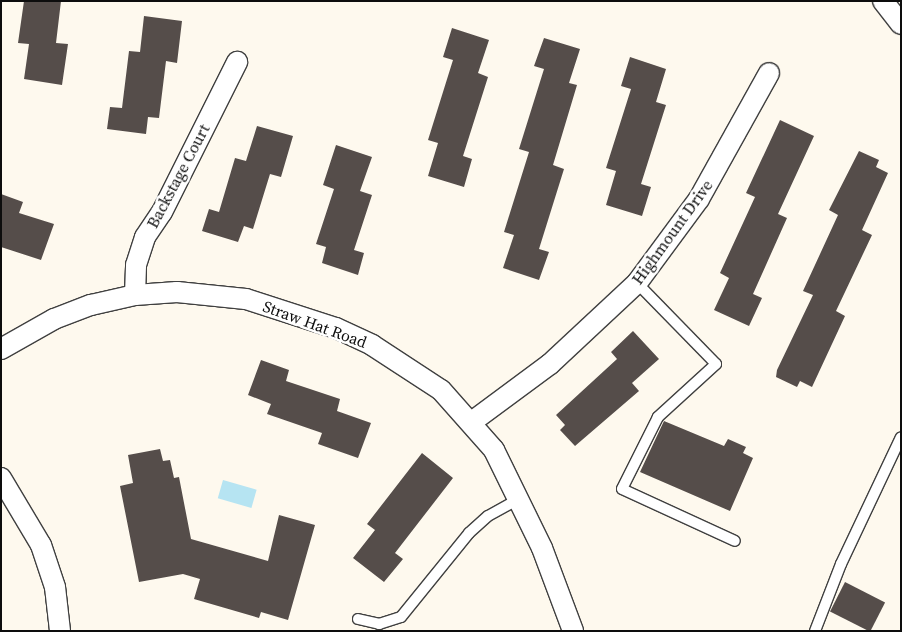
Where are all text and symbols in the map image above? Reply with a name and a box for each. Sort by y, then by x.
street label: Backstage Court [143,121,213,231]
street label: Highmount Drive [628,176,716,288]
street label: Straw Hat Road [260,296,370,352]

